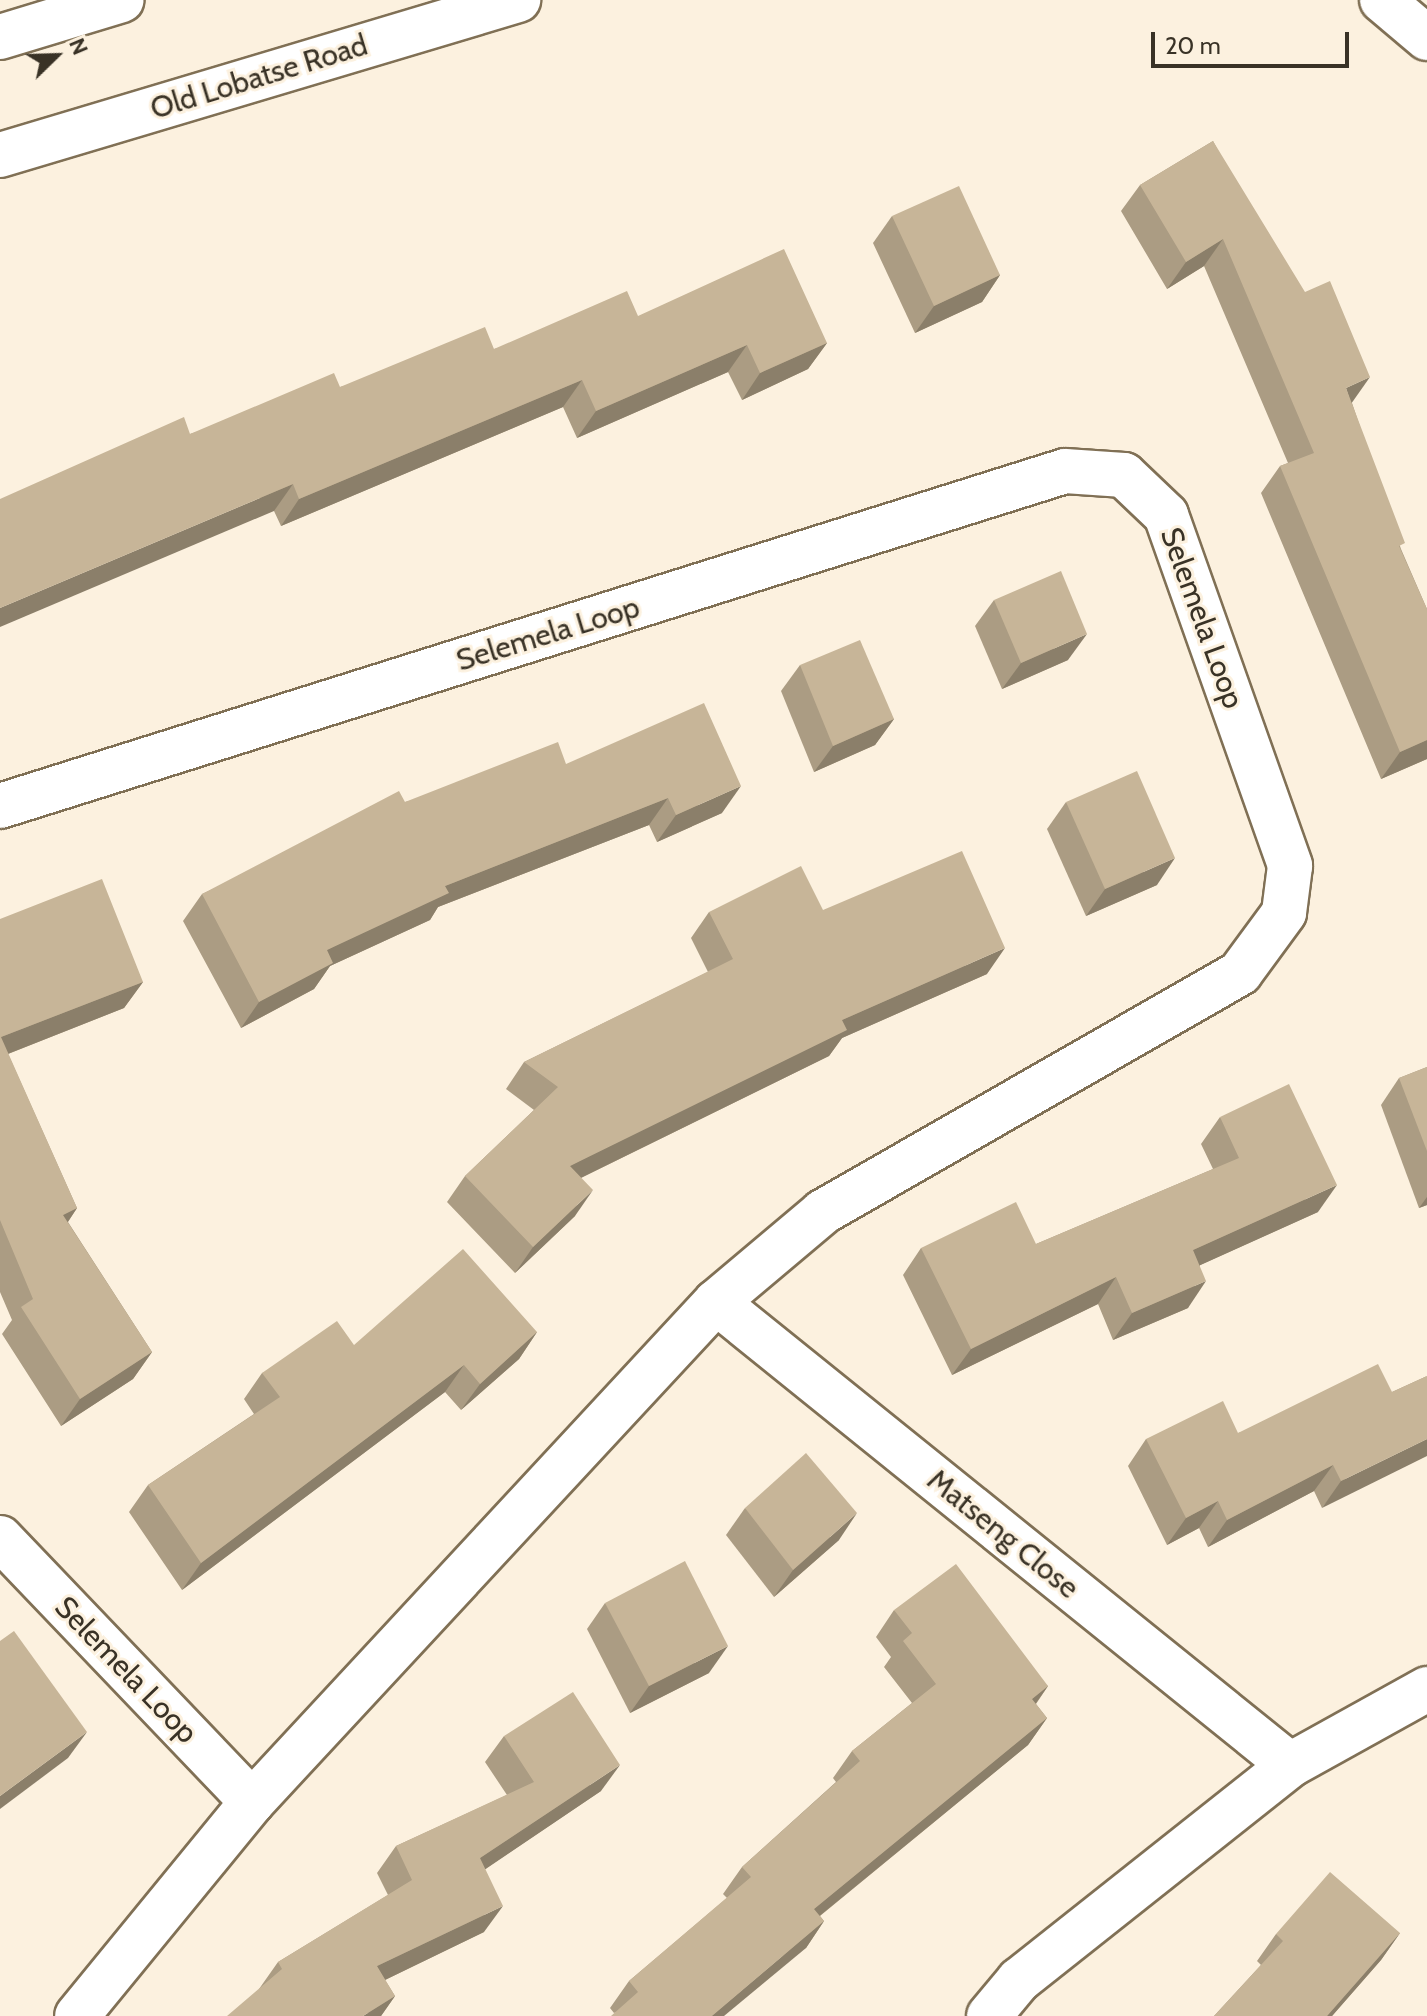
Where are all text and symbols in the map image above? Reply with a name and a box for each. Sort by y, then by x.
north arrow [16,16,96,96]
scale bar [1155,16,1353,66]
street label: Old Lobatse Road [146,27,372,127]
text: 20 m [1165,31,1221,60]
text: N [63,34,94,59]
street label: Selemela Loop [1153,523,1251,713]
street label: Selemela Loop [452,589,644,679]
street label: Matseng Close [920,1462,1086,1606]
street label: Selemela Loop [47,1589,205,1751]

